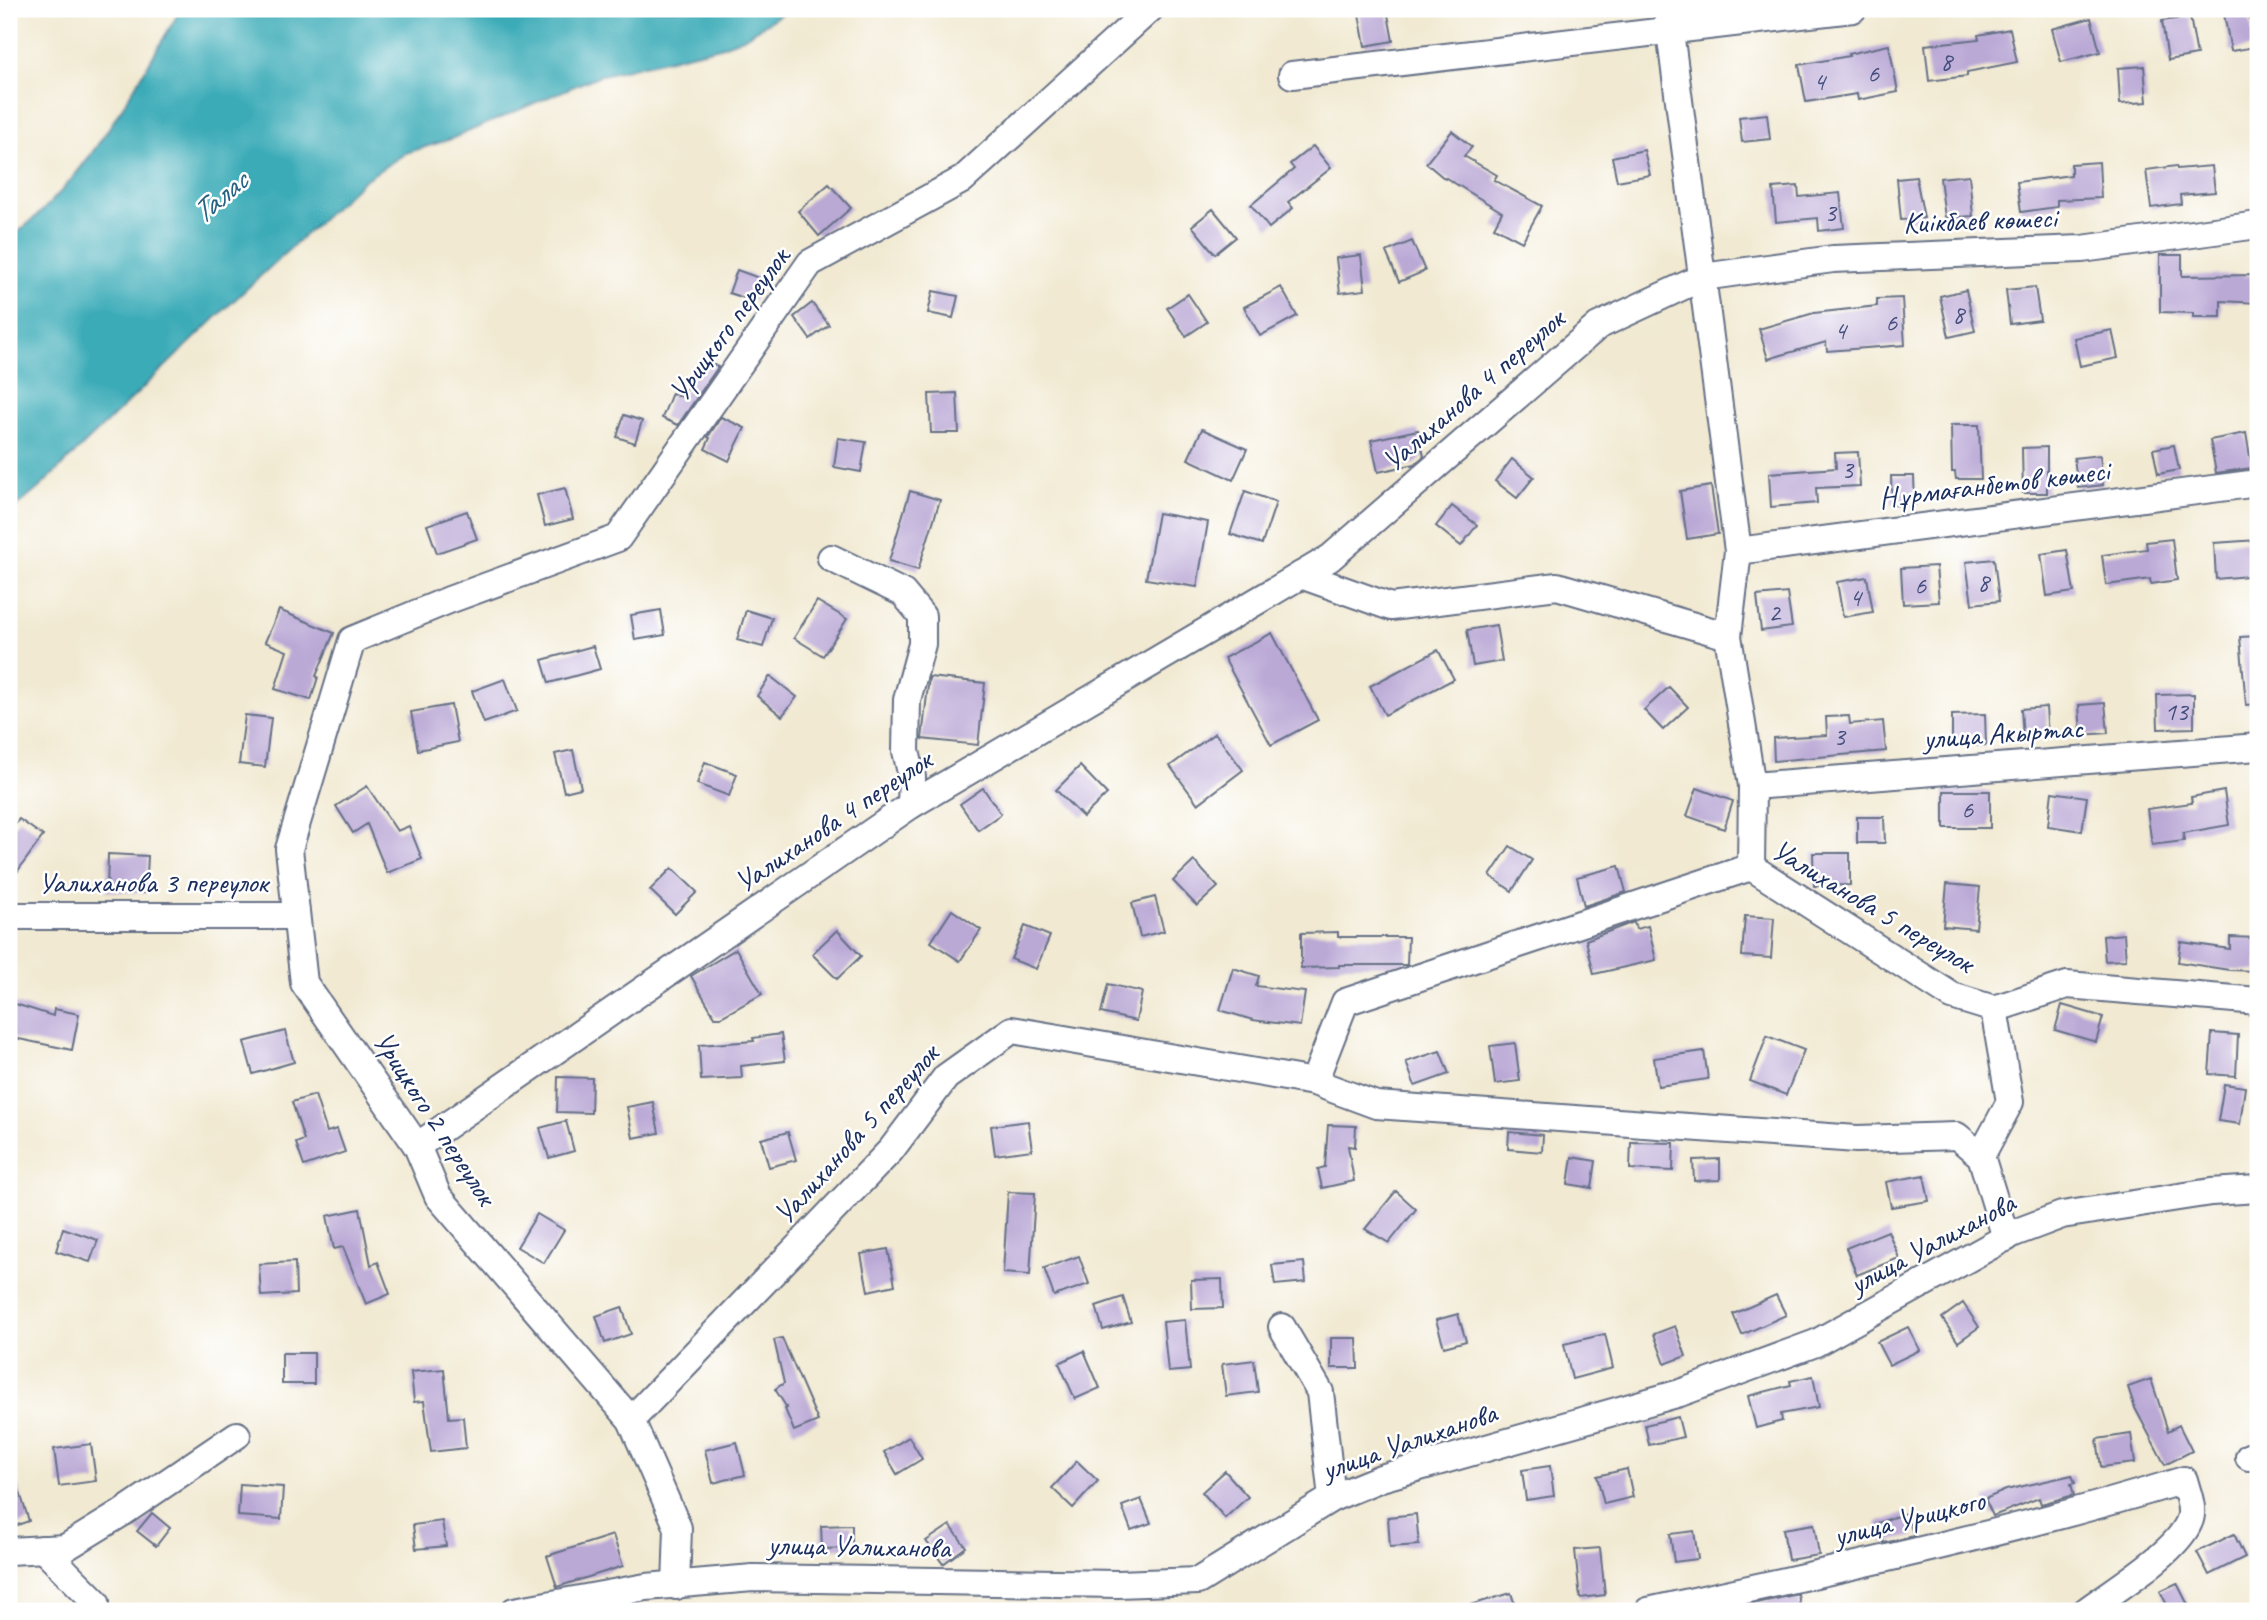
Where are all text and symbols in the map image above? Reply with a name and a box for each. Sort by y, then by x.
house number: 8 [1940,45,1954,78]
house number: 6 [1867,57,1880,90]
house number: 4 [1813,65,1827,98]
water label: Талас [182,159,259,233]
house number: 3 [1824,196,1838,229]
street label: Киікбаев көшесі [1902,198,2061,242]
street label: Урицкого переулок [660,238,799,408]
street label: Уалиханова 4 переулок [1374,298,1574,480]
house number: 8 [1952,298,1966,331]
house number: 6 [1885,306,1898,339]
house number: 4 [1834,314,1848,347]
street label: Нұрмағанбетов көшесі [1876,451,2115,517]
house number: 3 [1841,453,1855,486]
house number: 8 [1977,566,1991,599]
house number: 6 [1914,569,1927,602]
house number: 4 [1849,581,1863,614]
house number: 2 [1768,596,1782,629]
house number: 13 [2164,695,2190,728]
street label: улица Акыртас [1920,708,2085,758]
house number: 3 [1833,720,1847,753]
street label: Уалиханова 4 переулок [727,739,941,901]
house number: 6 [1961,793,1974,826]
street label: Уалиханова 5 переулок [1765,831,1984,983]
street label: Уалиханова 3 переулок [38,863,271,901]
street label: Урицкого 2 переулок [365,1024,507,1215]
street label: Уалиханова 5 переулок [765,1034,949,1232]
street label: улица Уалиханова [1841,1182,2023,1304]
street label: улица Уалиханова [1315,1393,1503,1489]
street label: улица Урицкого [1828,1481,1990,1556]
street label: улица Уалиханова [765,1525,952,1567]

